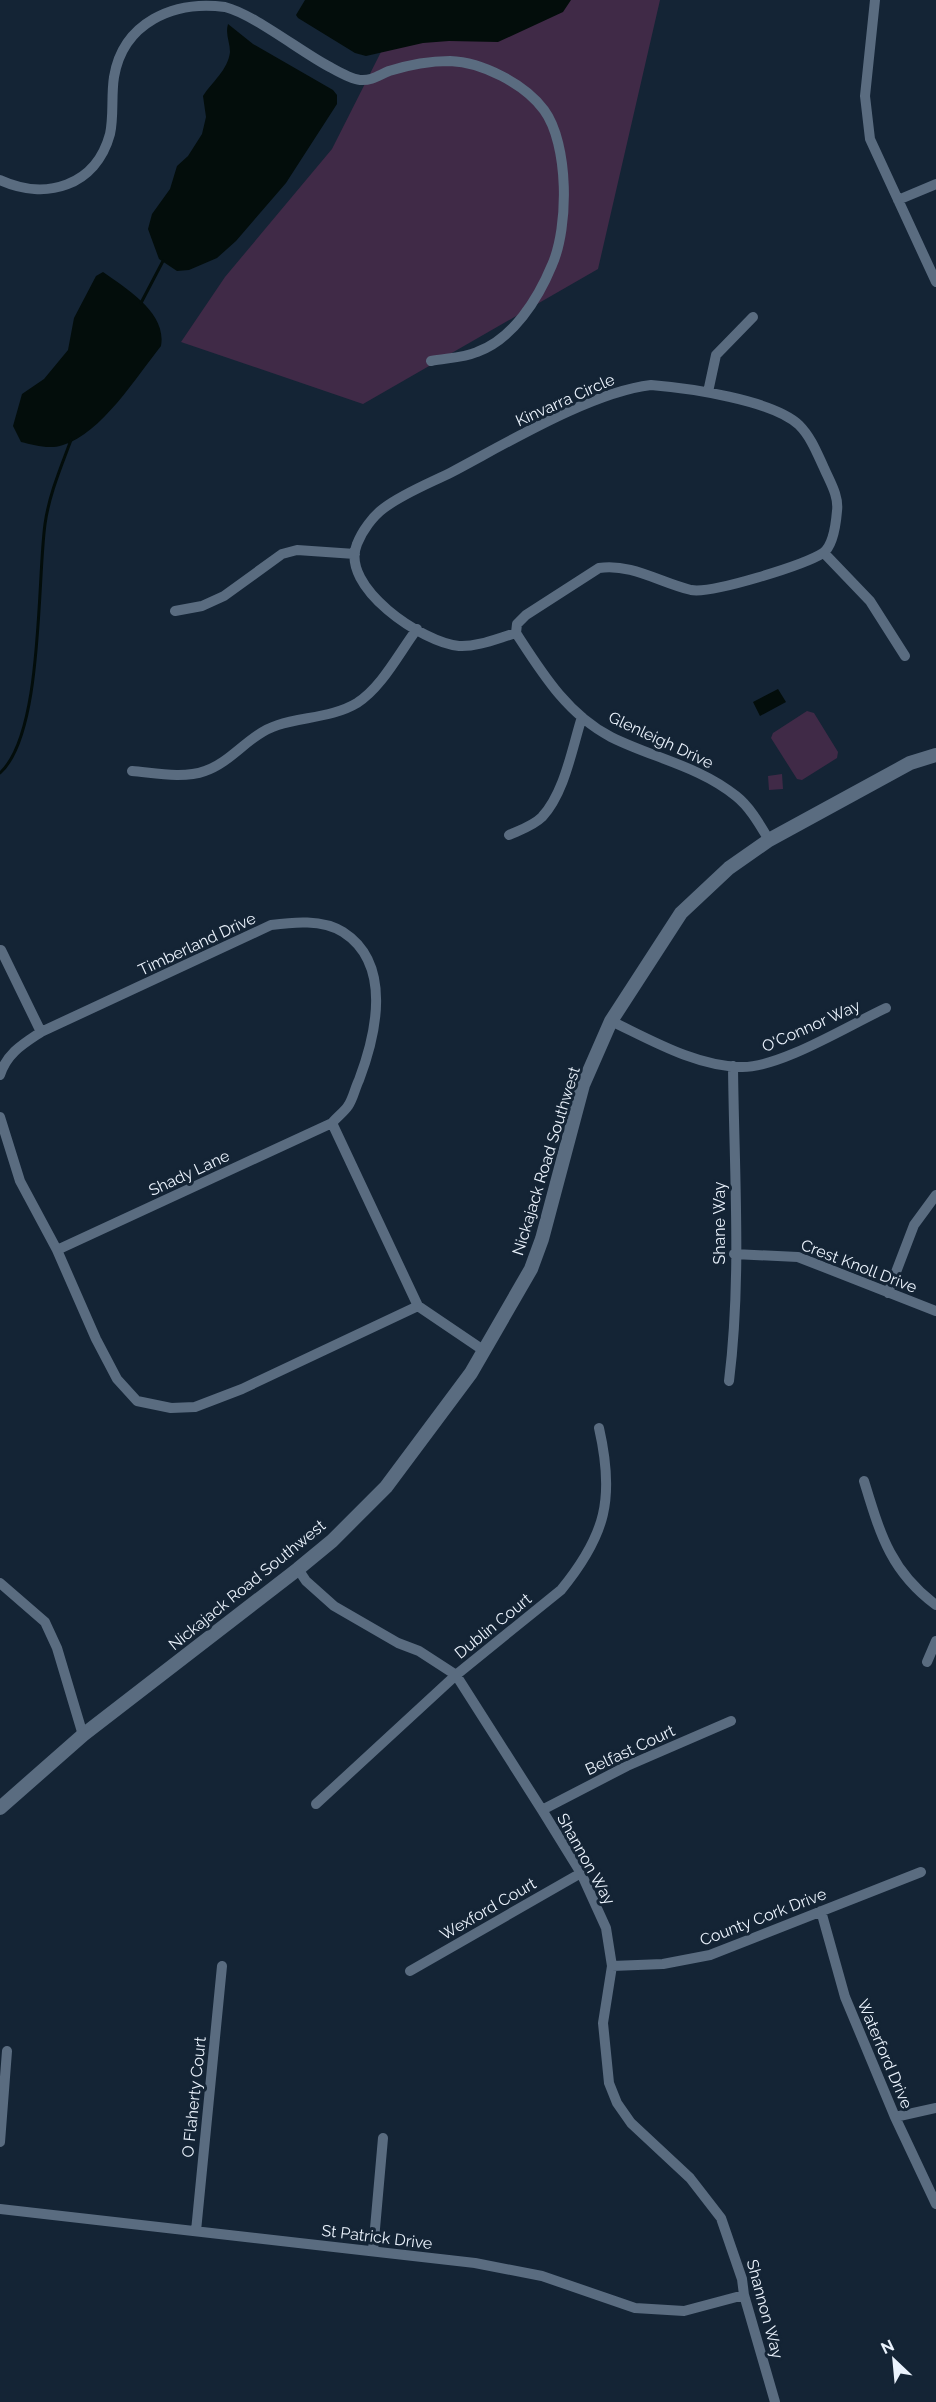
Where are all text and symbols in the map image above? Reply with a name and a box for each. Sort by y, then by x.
street label: Kinvarra Circle [513,370,617,430]
street label: Glenleigh Drive [606,707,716,773]
street label: Timberland Drive [135,908,259,980]
street label: O'Connor Way [759,996,863,1056]
street label: Nickajack Road Southwest [508,1064,584,1258]
street label: Shady Lane [146,1146,232,1200]
street label: Shane Way [710,1181,729,1265]
street label: Crest Knoll Drive [798,1235,920,1297]
street label: Nickajack Road Southwest [165,1515,330,1654]
street label: Dublin Court [451,1589,536,1663]
street label: Belfast Court [582,1721,678,1779]
street label: Shannon Way [553,1810,619,1908]
street label: Wexford Court [437,1874,540,1944]
street label: County Cork Drive [697,1884,829,1950]
street label: Waterford Drive [853,1996,917,2112]
street label: O Flaherty Court [178,2035,210,2158]
street label: St Patrick Drive [321,2221,433,2253]
street label: Shannon Way [743,2257,787,2361]
north arrow [864,2330,924,2390]
text: N [878,2336,897,2358]

